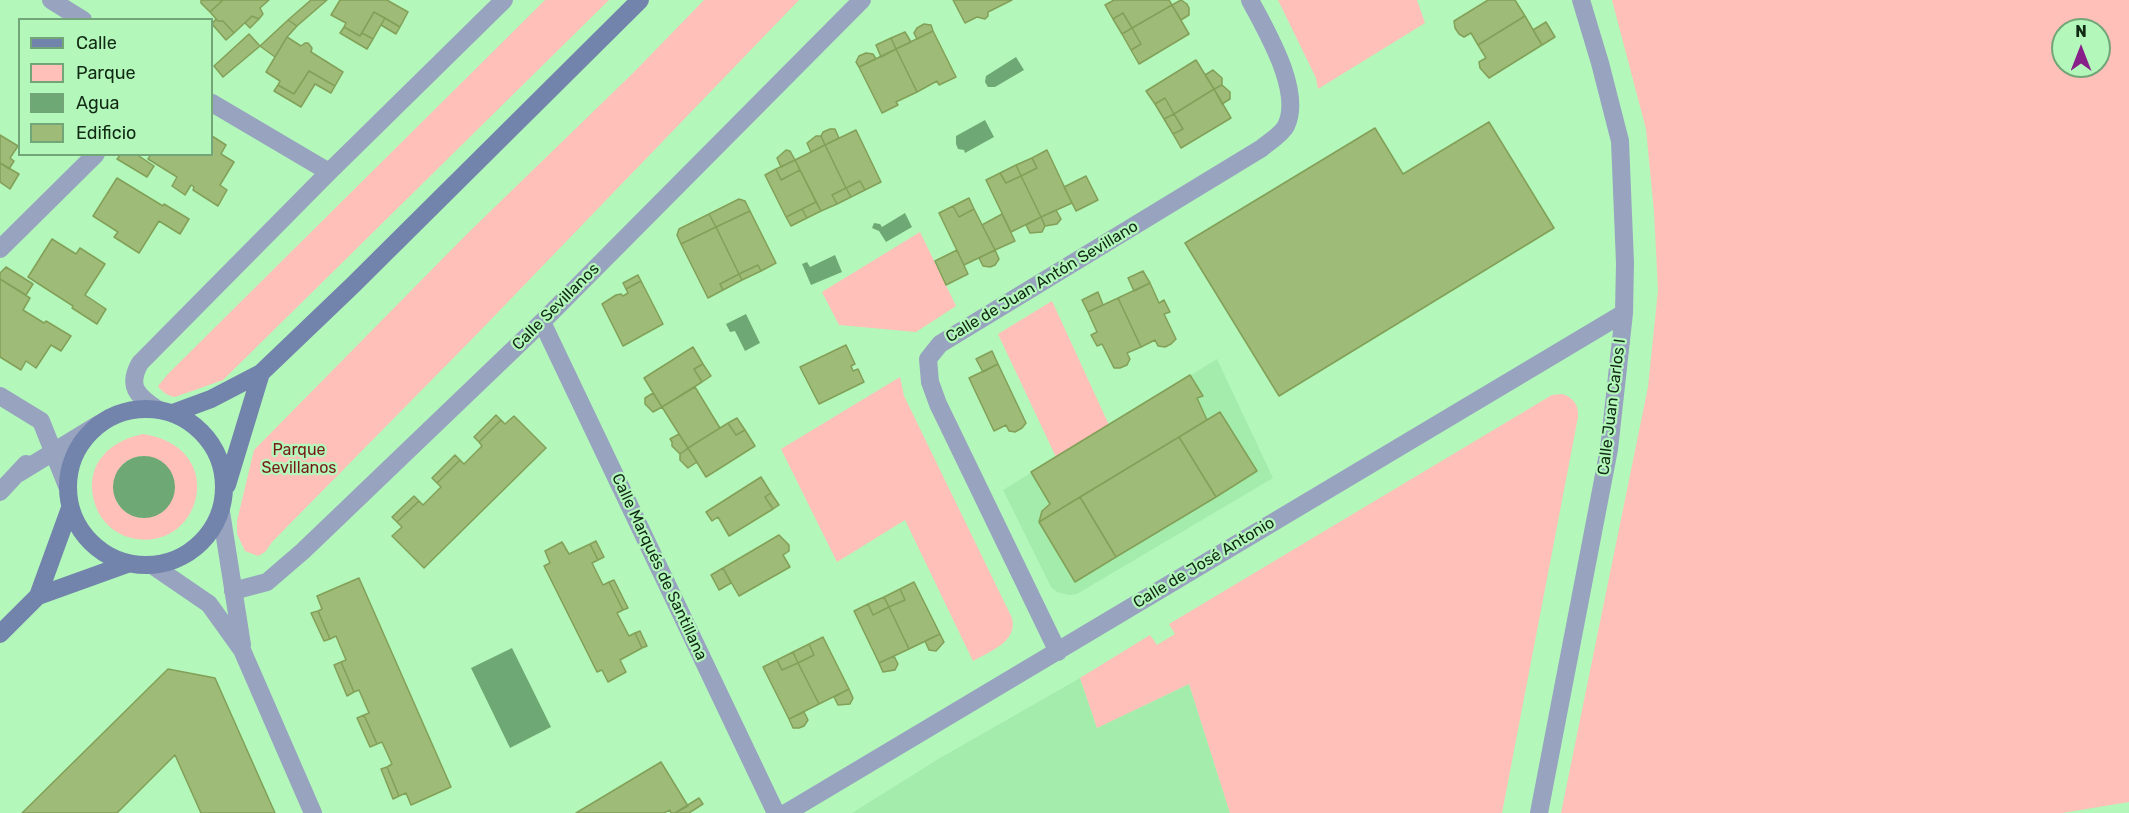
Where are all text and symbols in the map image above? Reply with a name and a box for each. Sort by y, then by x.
legend [18,18,213,156]
north arrow [2051,18,2111,78]
text: N [2075,22,2087,41]
text: Calle [76,32,117,54]
text: Parque [76,62,136,84]
text: Agua [76,92,119,114]
text: Edificio [76,122,136,144]
street label: Calle de Juan Antón Sevillano [942,217,1142,347]
street label: Calle Sevillanos [508,259,604,355]
street label: Calle Juan Carlos I [1594,338,1630,476]
park label: Parque Sevillanos [261,440,337,478]
street label: Calle Marqués de Santillana [607,471,711,663]
street label: Calle de José Antonio [1130,513,1278,613]

